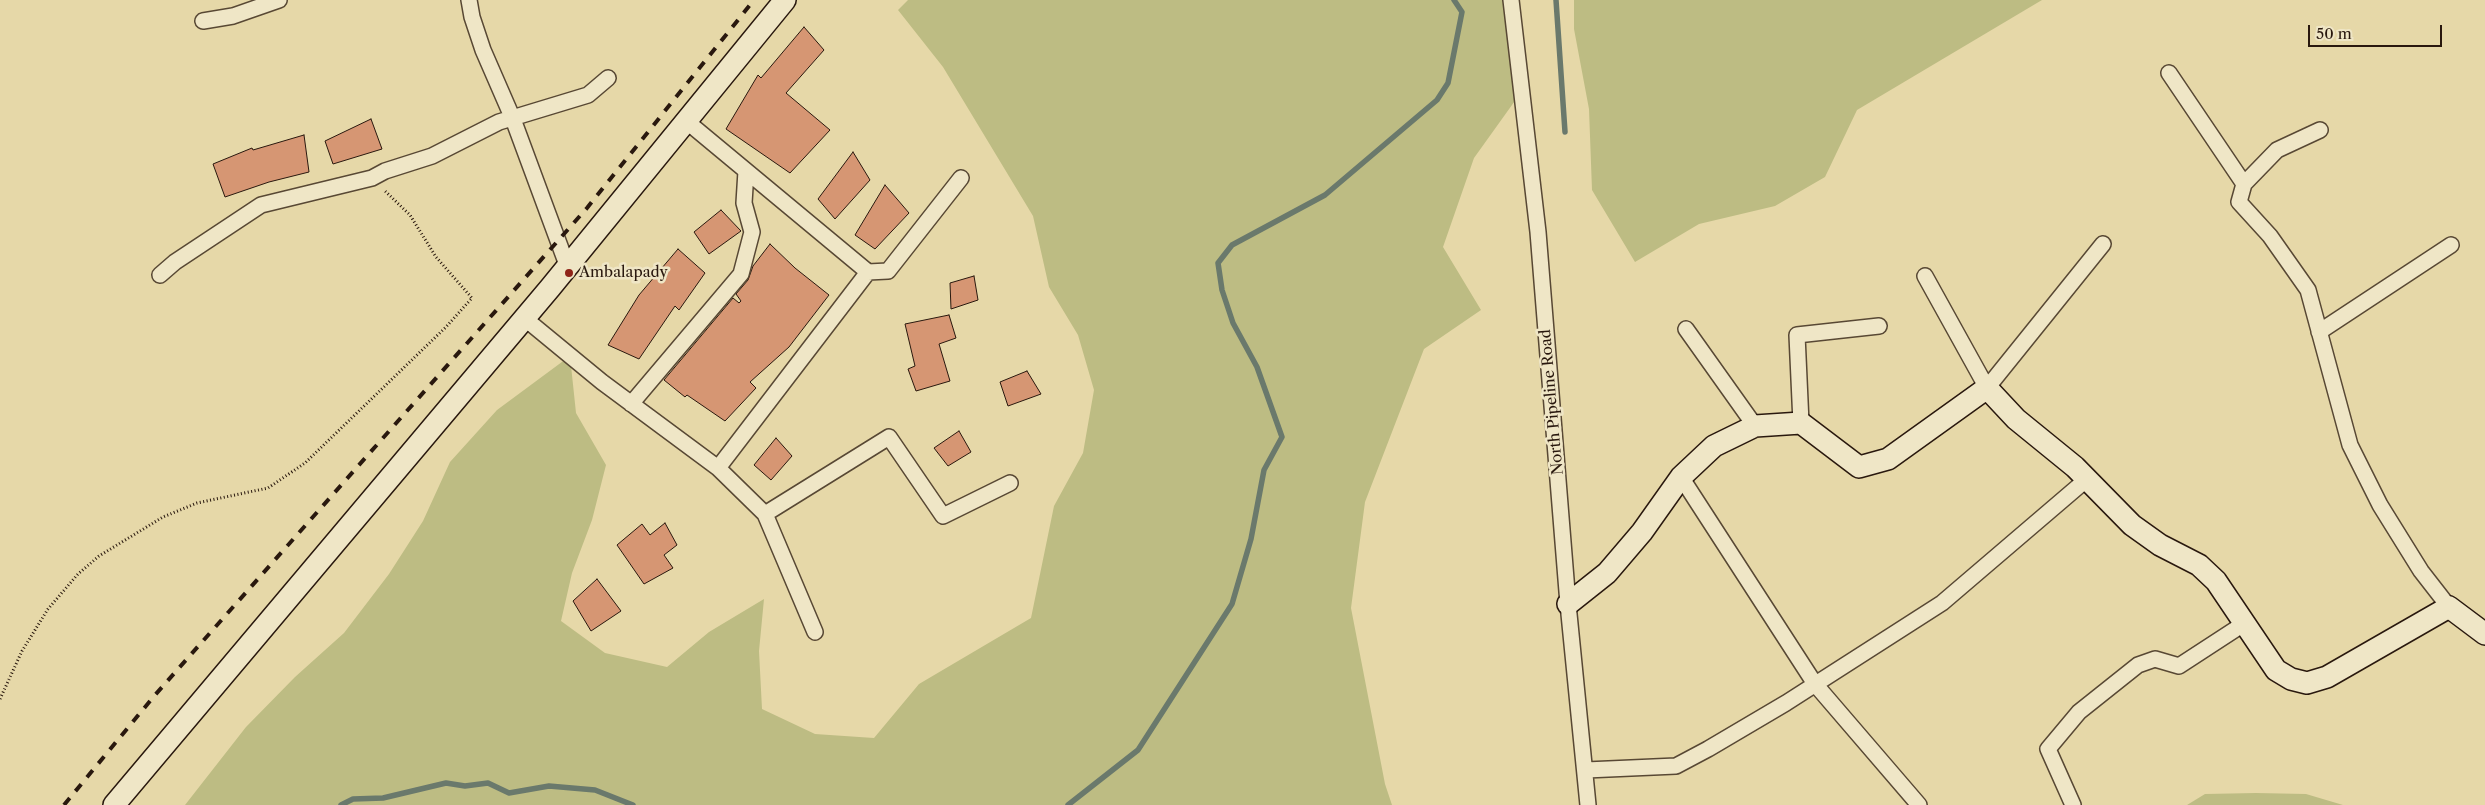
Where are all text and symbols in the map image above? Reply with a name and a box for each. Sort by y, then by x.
scale bar [2310,15,2444,47]
text: 50 m [2316,24,2352,43]
place label: Ambalapady [579,264,668,282]
marker: Ambalapady [563,267,575,279]
street label: North Pipeline Road [1537,328,1567,476]

